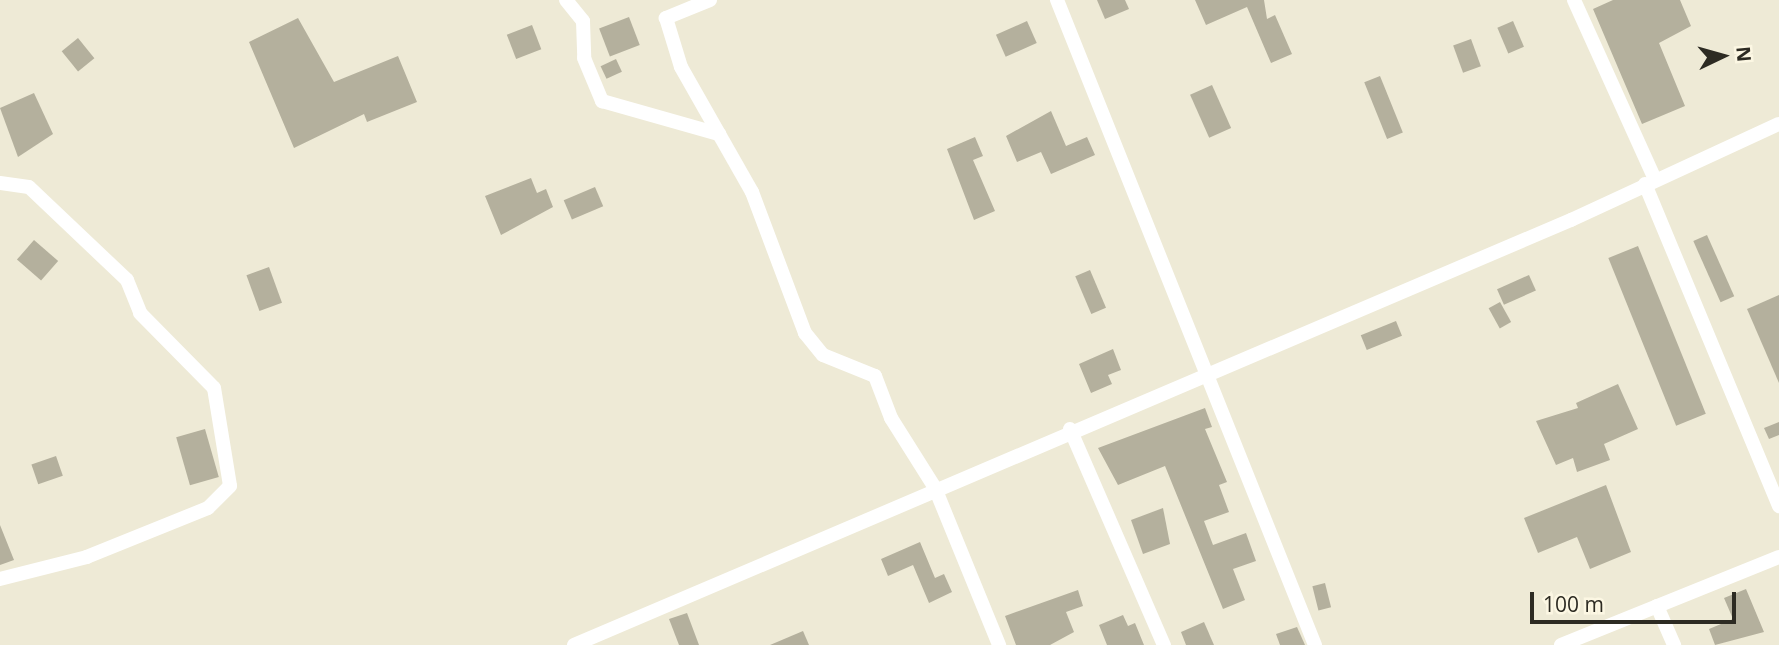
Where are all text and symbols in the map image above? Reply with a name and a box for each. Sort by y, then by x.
north arrow [1688,21,1758,91]
text: N [1730,45,1758,63]
scale bar [1534,578,1740,622]
text: 100 m [1543,590,1604,618]

